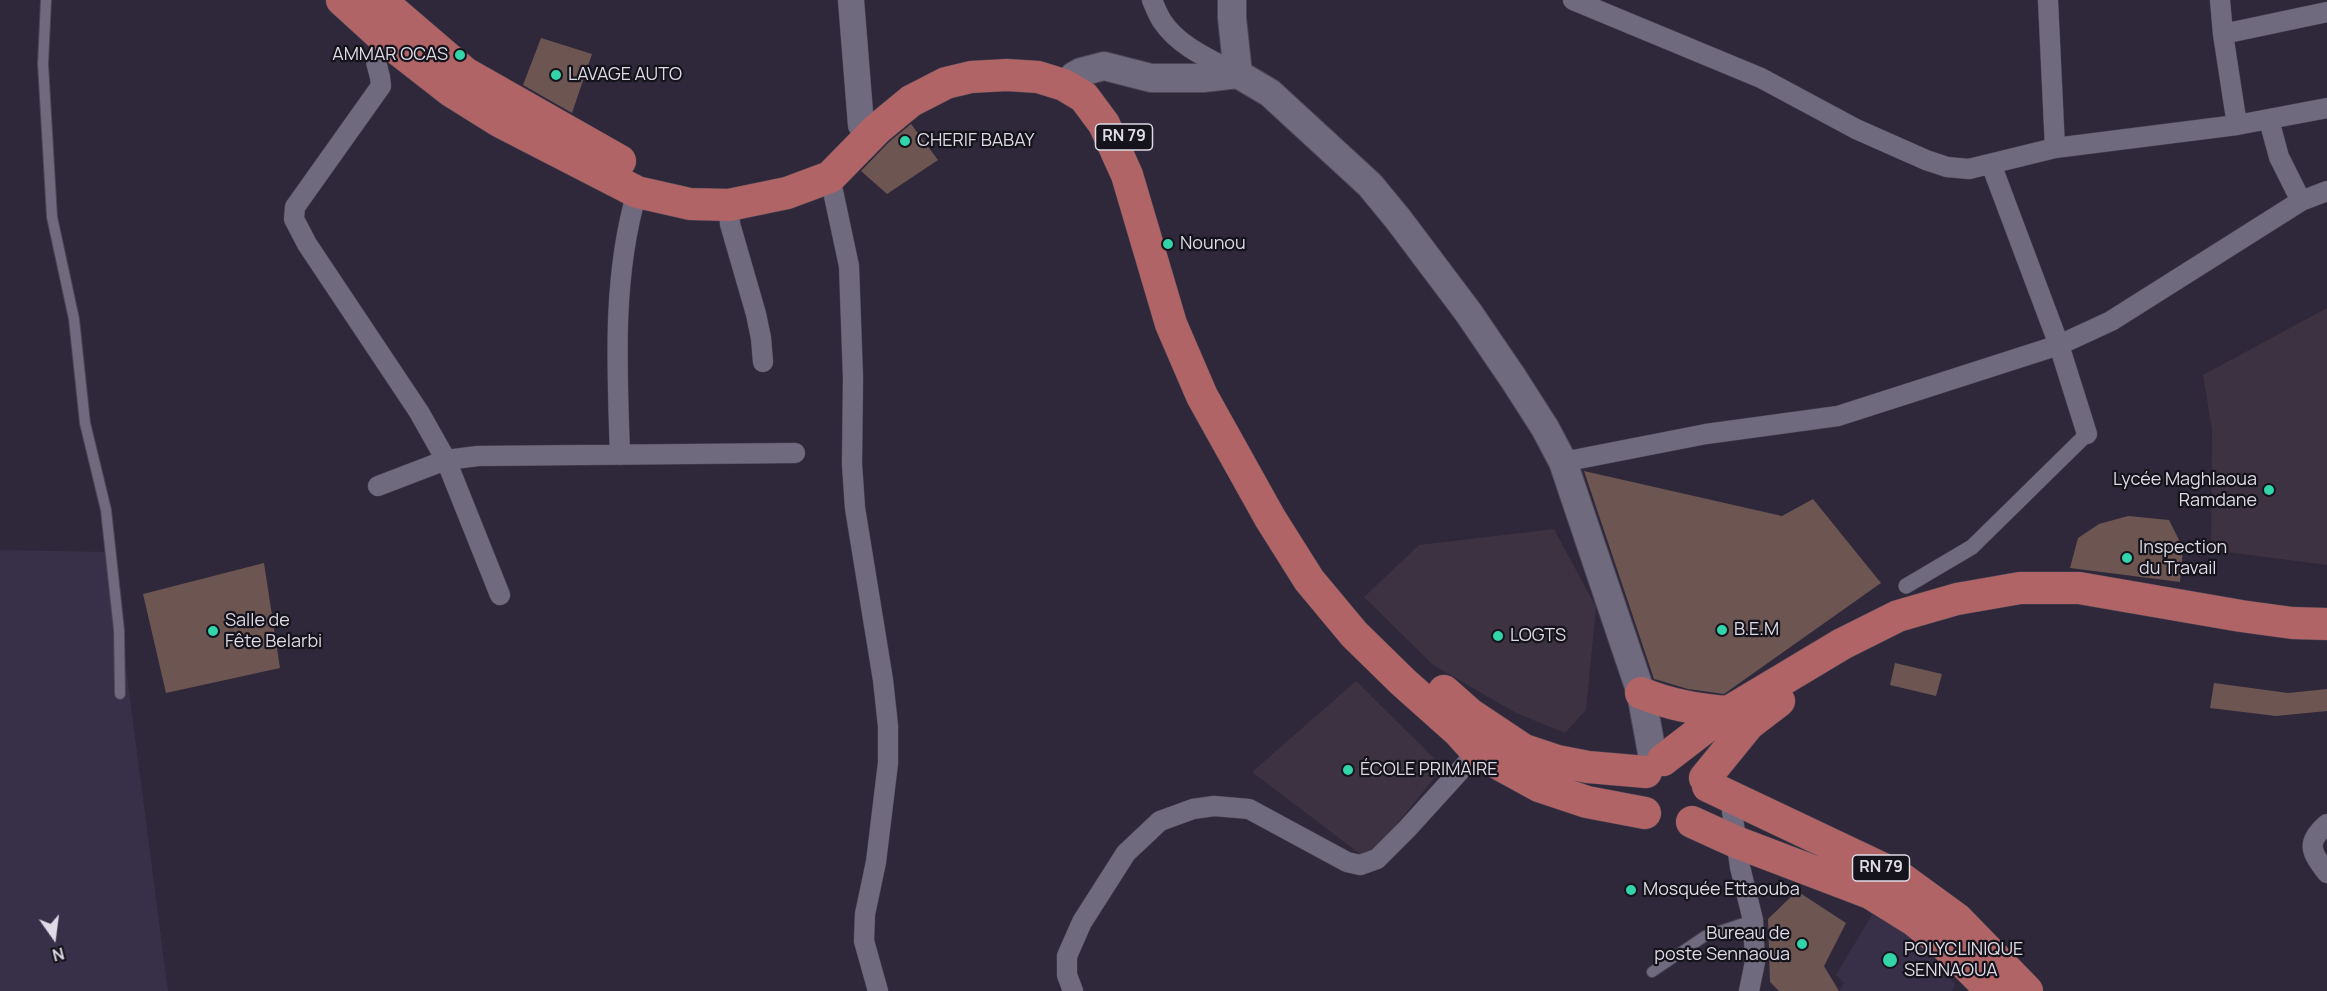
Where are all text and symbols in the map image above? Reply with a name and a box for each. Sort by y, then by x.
place label: AMMAR OCAS [332,44,448,66]
marker: AMMAR OCAS [453,48,467,62]
place label: LAVAGE AUTO [568,64,682,86]
marker: LAVAGE AUTO [549,68,563,82]
road number: RN 79 [1096,124,1152,150]
place label: CHERIF BABAY [917,130,1034,152]
marker: CHERIF BABAY [898,134,912,148]
place label: Nounou [1180,233,1246,255]
marker: Nounou [1161,237,1175,251]
place label: Lycée Maghlaoua Ramdane [2113,469,2257,512]
marker: Lycée Maghlaoua Ramdane [2262,483,2276,497]
place label: Inspection du Travail [2139,537,2227,580]
marker: Inspection du Travail [2120,551,2134,565]
place label: Salle de Fête Belarbi [225,610,322,652]
place label: B.E.M [1734,619,1779,641]
marker: B.E.M [1715,623,1729,637]
marker: Salle de Fête Belarbi [206,624,220,638]
place label: LOGTS [1510,625,1566,647]
marker: LOGTS [1491,629,1505,643]
place label: ÉCOLE PRIMAIRE [1360,759,1498,781]
marker: ÉCOLE PRIMAIRE [1341,763,1355,777]
road number: RN 79 [1852,855,1910,881]
place label: Mosquée Ettaouba [1643,879,1800,901]
marker: Mosquée Ettaouba [1624,883,1638,897]
north arrow [24,907,84,967]
place label: Bureau de poste Sennaoua [1654,923,1790,966]
marker: Bureau de poste Sennaoua [1795,937,1809,951]
place label: POLYCLINIQUE SENNAOUA [1904,939,2023,982]
text: N [50,942,67,967]
marker: POLYCLINIQUE SENNAOUA [1881,951,1899,969]

